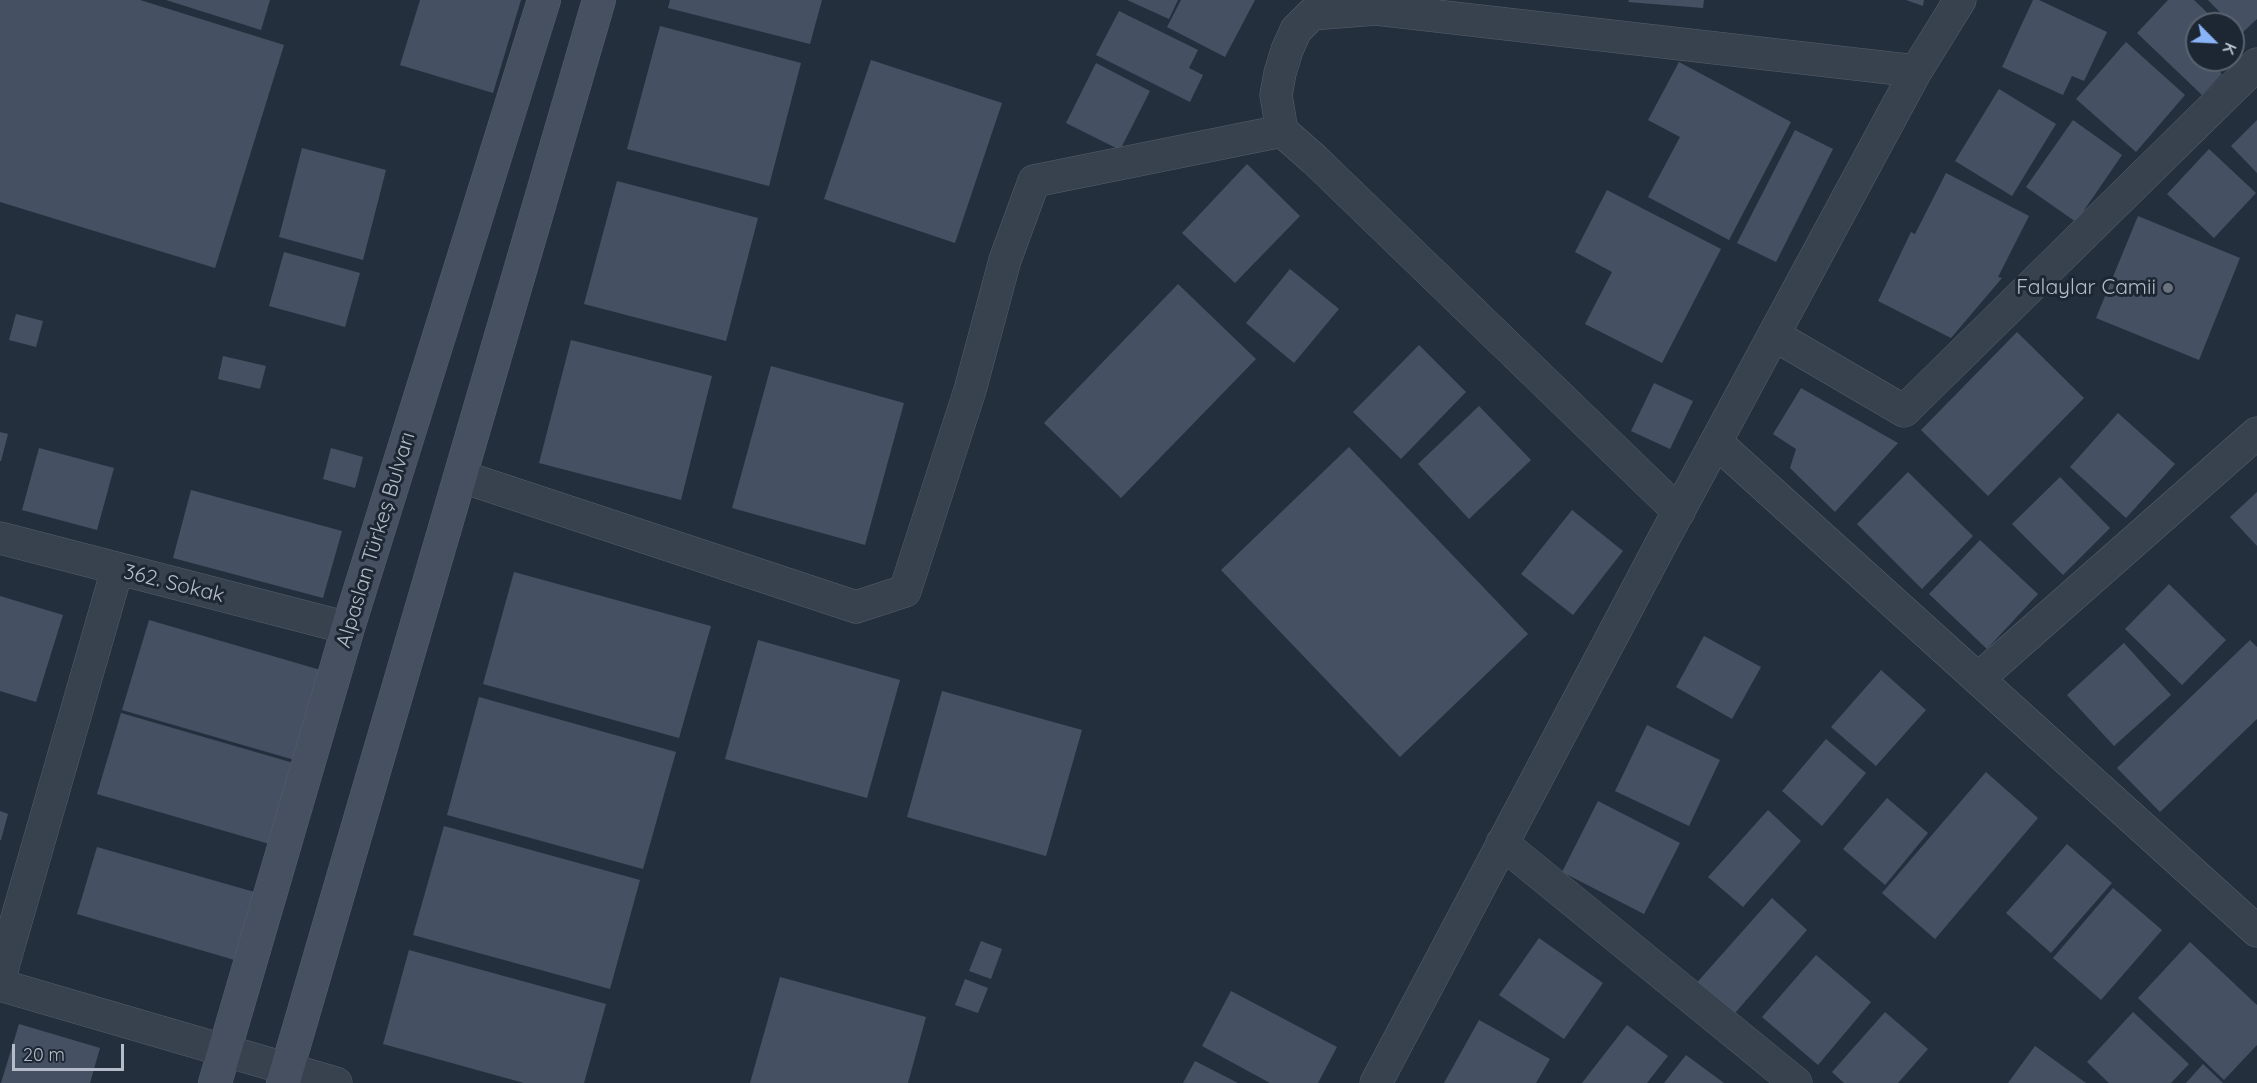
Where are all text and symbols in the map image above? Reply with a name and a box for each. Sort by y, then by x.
north arrow [2185,12,2245,72]
text: K [2218,40,2241,57]
place label: Falaylar Camii [2016,275,2156,301]
marker: Falaylar Camii [2161,281,2175,295]
street label: Alpaslan Türkeş Bulvarı [331,429,421,651]
street label: 362. Sokak [121,559,227,609]
scale bar [15,1032,128,1070]
text: 20 m [23,1043,65,1066]

